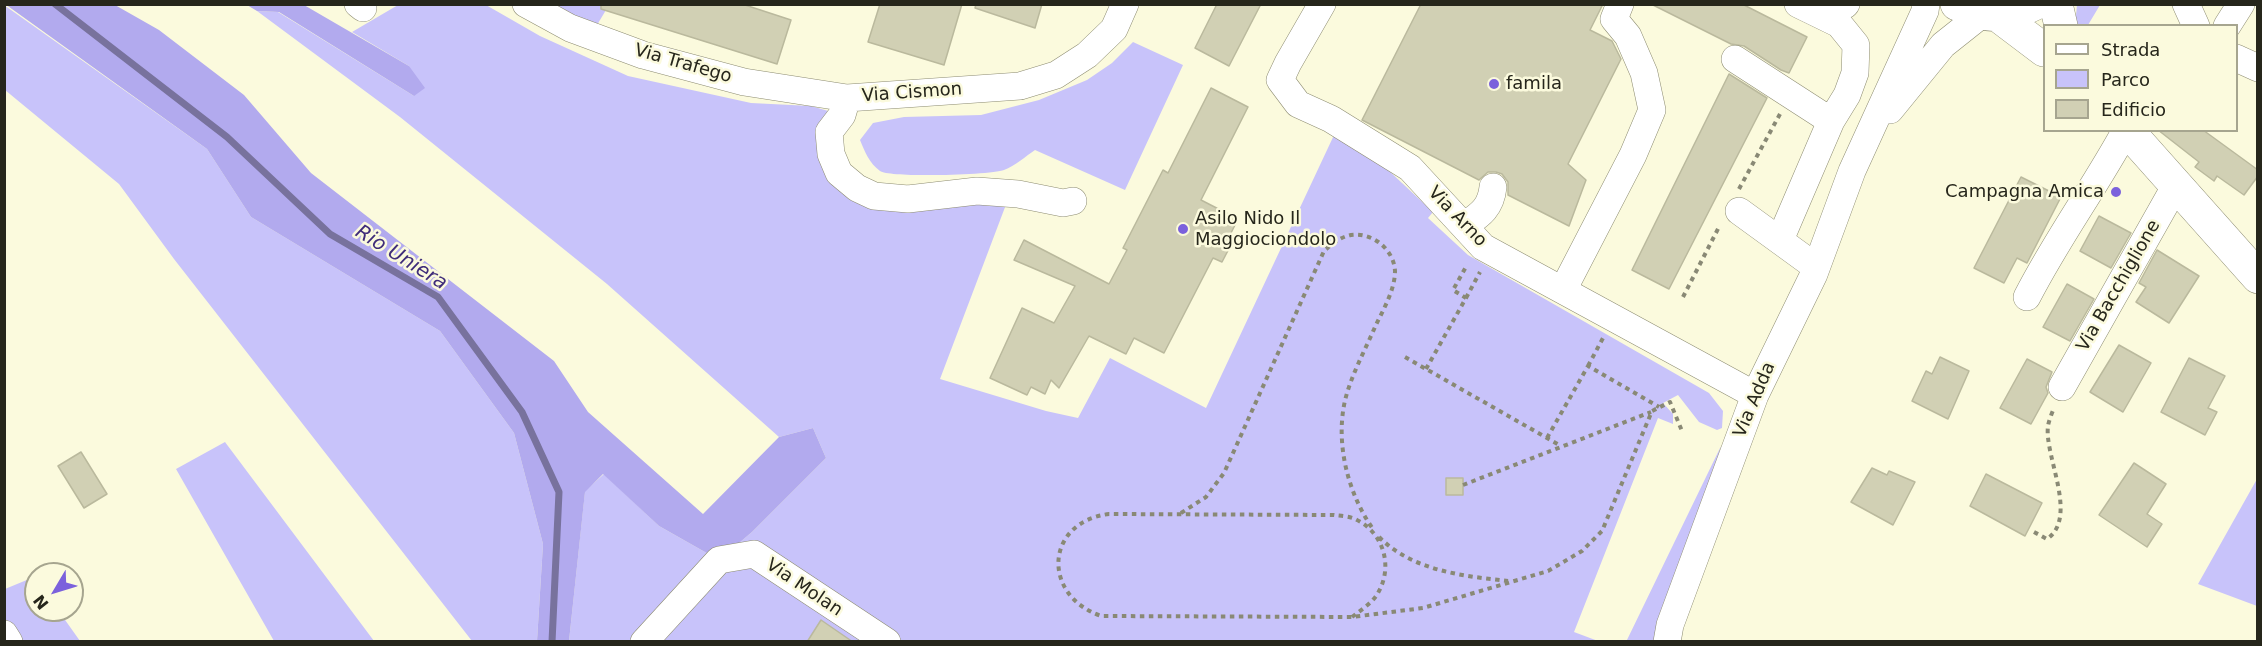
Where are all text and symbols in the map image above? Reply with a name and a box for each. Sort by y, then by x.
legend [2043,24,2238,132]
text: Strada [2101,39,2160,60]
street label: Via Trafego [632,40,734,88]
text: Parco [2101,69,2150,90]
place label: famila [1506,73,1562,95]
marker: famila [1487,77,1501,91]
street label: Via Cismon [861,79,963,107]
text: Edificio [2101,99,2166,120]
place label: Campagna Amica [1945,181,2104,203]
street label: Via Arno [1423,182,1491,252]
marker: Campagna Amica [2109,185,2123,199]
place label: Asilo Nido Il Maggiociondolo [1195,208,1336,250]
street label: Via Bacchiglione [2073,216,2165,356]
water label: Rio Uniera [351,220,451,296]
marker: Asilo Nido Il Maggiociondolo [1176,222,1190,236]
street label: Via Adda [1730,359,1780,441]
street label: Via Molan [762,555,846,621]
north arrow [24,562,84,622]
text: N [29,591,53,613]

